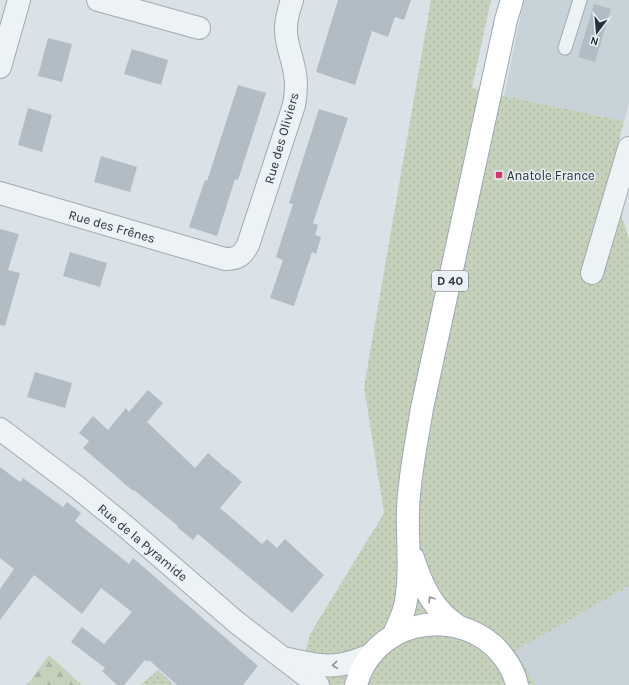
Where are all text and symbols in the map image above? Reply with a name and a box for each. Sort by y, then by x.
north arrow [577,12,617,52]
text: N [589,34,600,48]
street label: Rue des Oliviers [261,91,302,186]
place label: Anatole France [507,168,595,183]
marker: Anatole France [494,170,504,180]
street label: Rue des Frênes [67,207,157,246]
road number: D 40 [432,271,468,291]
street label: Rue de la Pyramide [95,500,191,584]
one-way arrow [429,597,436,604]
one-way arrow [332,660,338,669]

